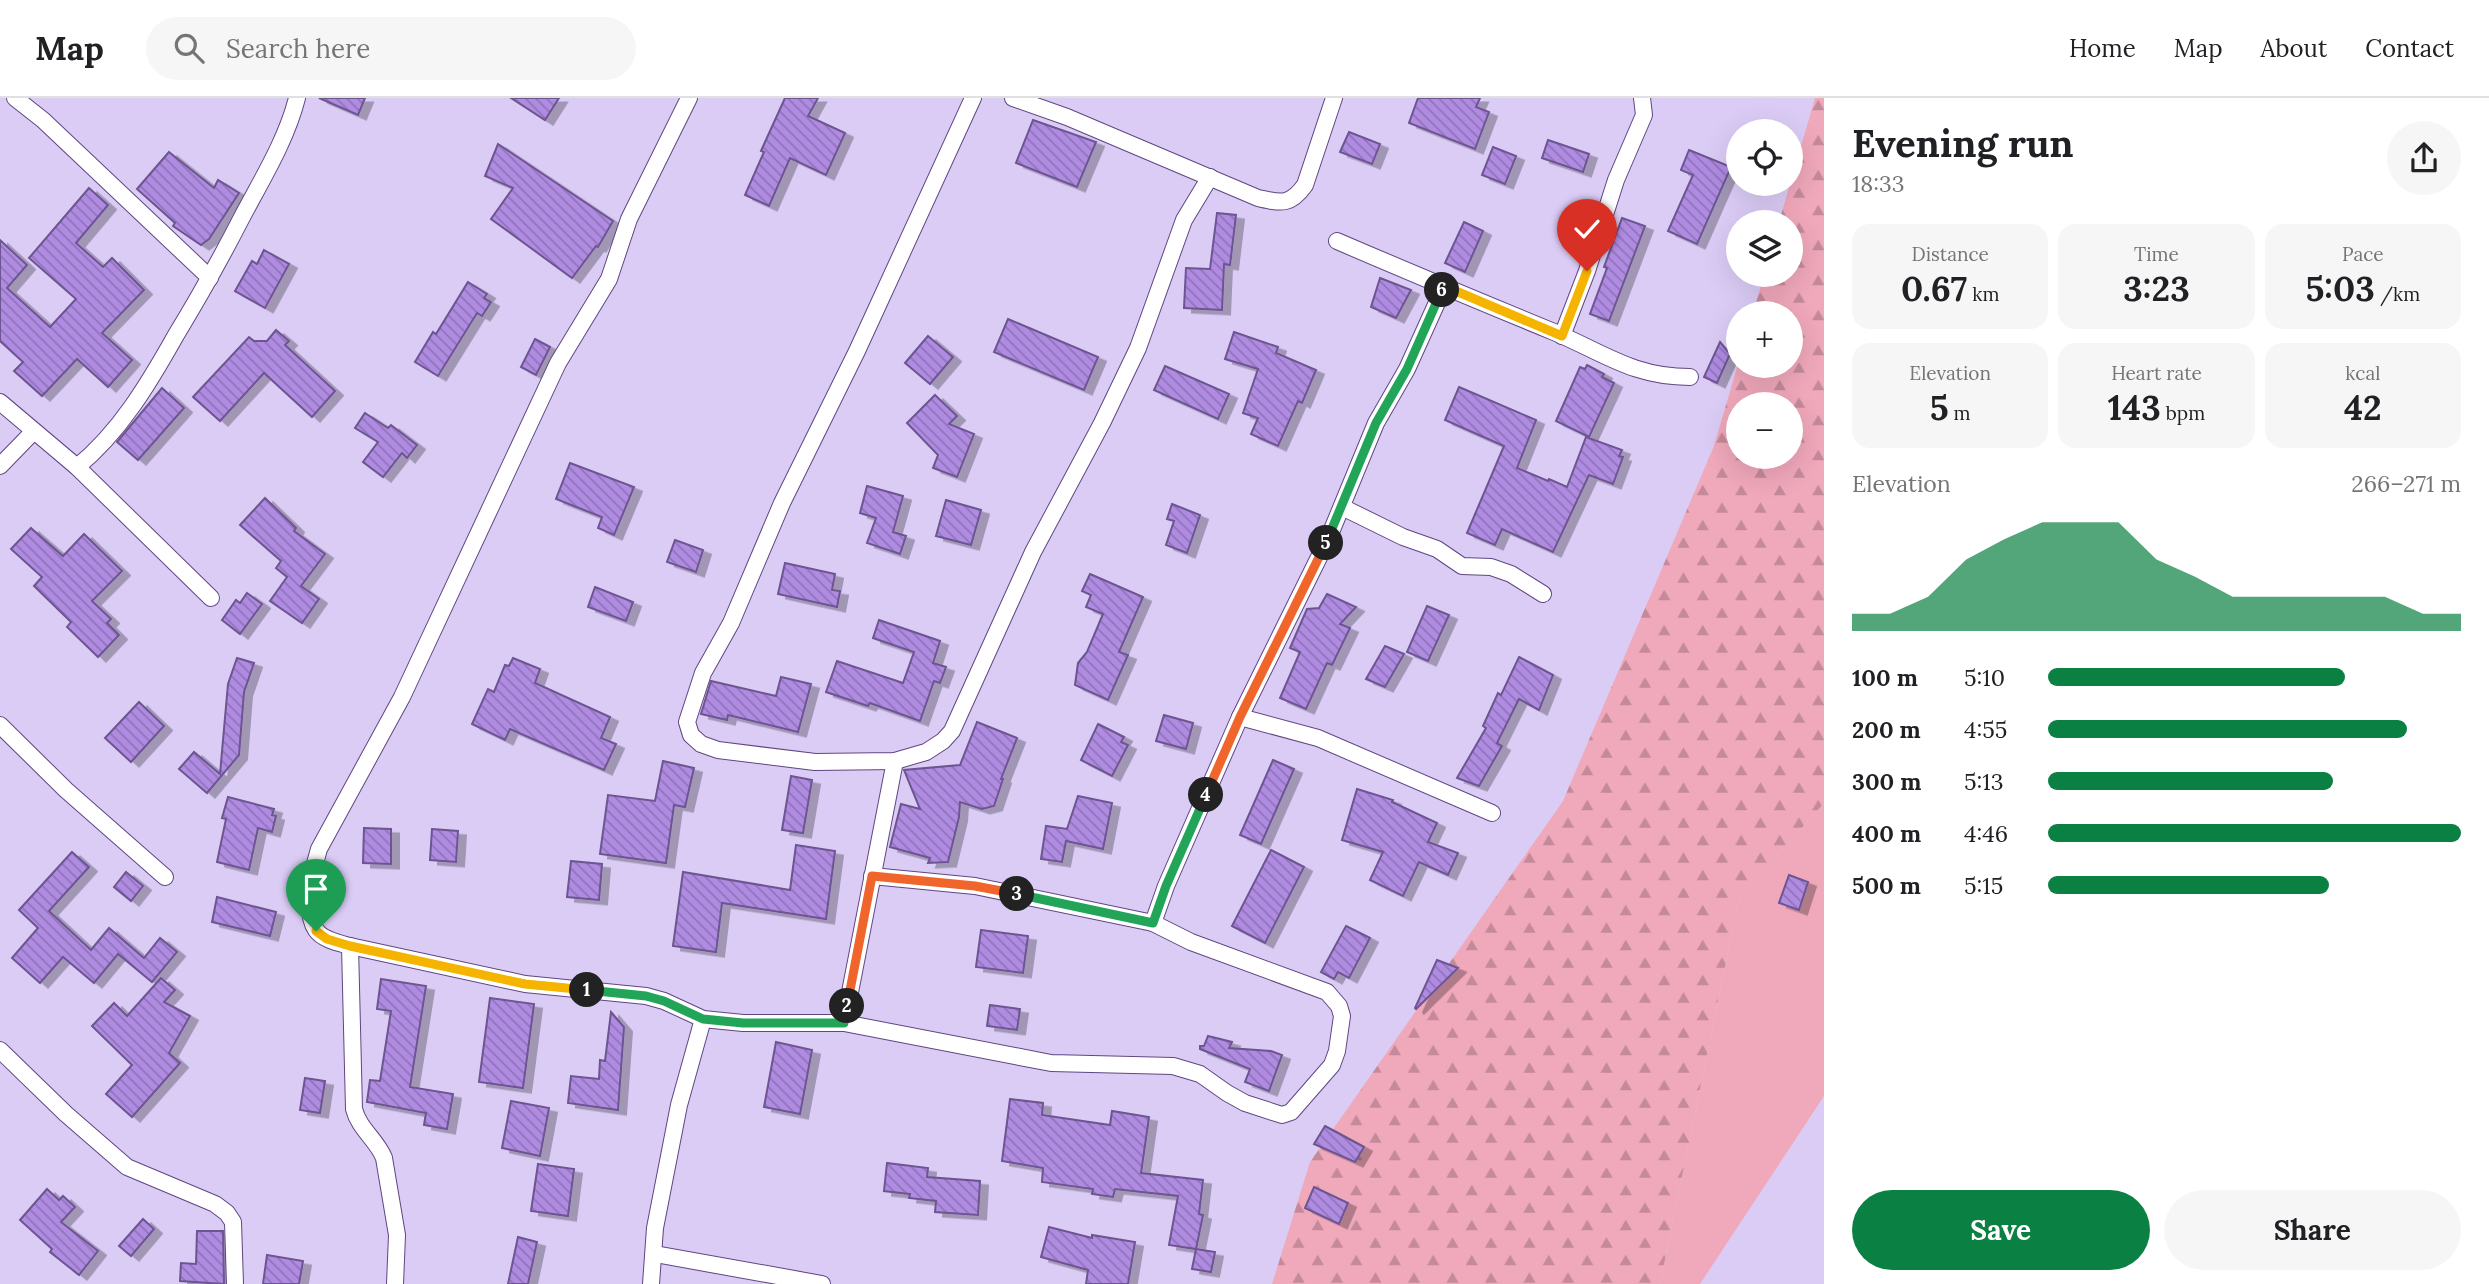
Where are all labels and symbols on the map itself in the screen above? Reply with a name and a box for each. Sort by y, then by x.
pin [1557,199,1617,271]
pin: 6 [1424,272,1460,308]
pin: 5 [1308,526,1344,560]
pin: 4 [1188,778,1224,812]
pin [286,859,346,931]
pin: 3 [1000,876,1034,912]
pin: 1 [570,972,604,1008]
pin: 2 [830,988,864,1024]

